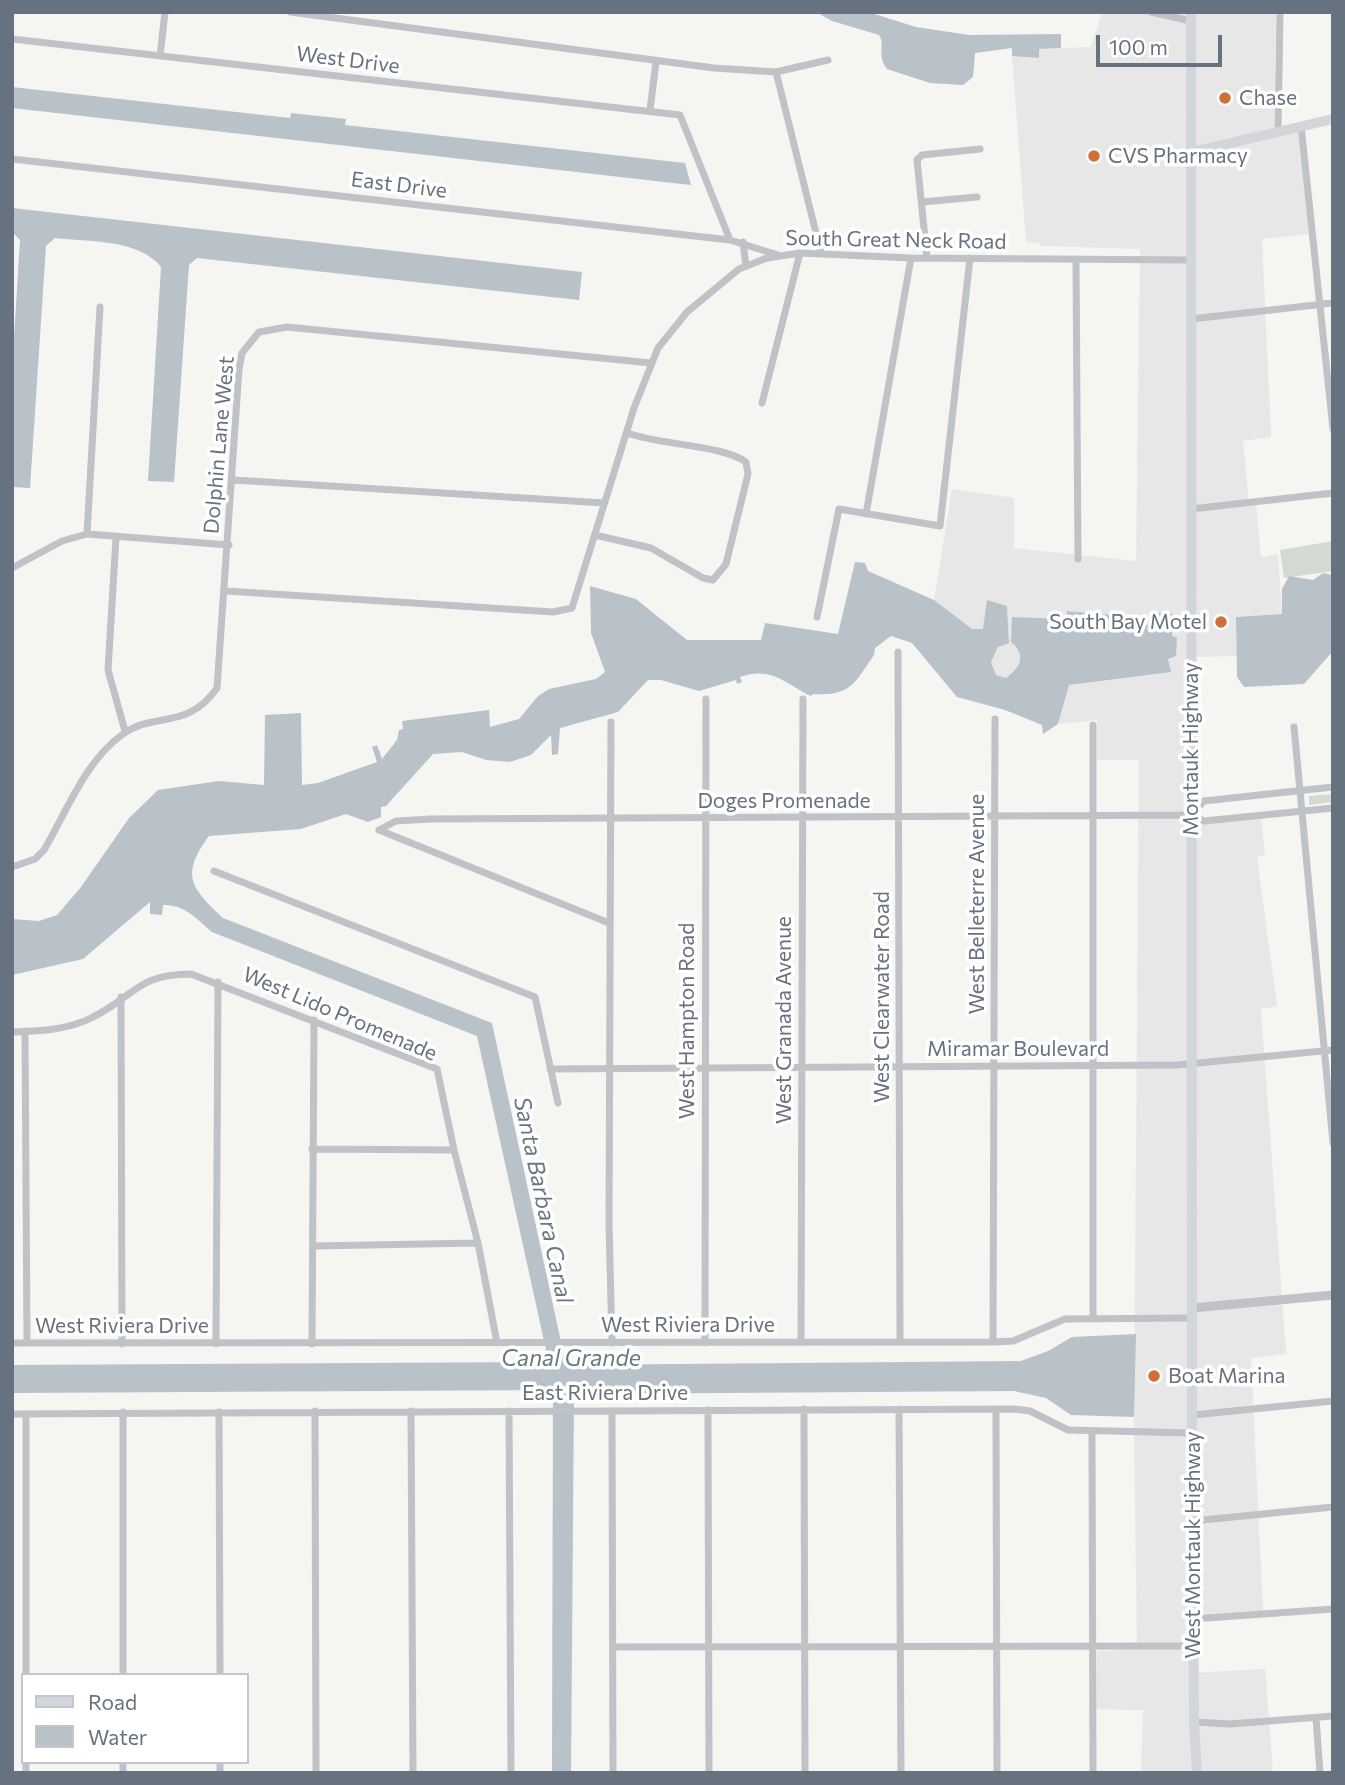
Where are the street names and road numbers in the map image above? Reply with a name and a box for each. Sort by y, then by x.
street label: West Drive [295,41,401,79]
street label: East Drive [350,167,448,203]
street label: South Great Neck Road [785,225,1007,255]
street label: Dolphin Lane West [199,355,239,535]
street label: Montauk Highway [1178,662,1204,836]
street label: Doges Promenade [697,788,871,814]
street label: West Belleterre Avenue [964,794,990,1014]
street label: West Clearwater Road [869,891,895,1103]
street label: West Granada Avenue [771,916,797,1124]
street label: West Hampton Road [674,923,700,1119]
street label: West Lido Promenade [239,962,441,1066]
street label: Miramar Boulevard [927,1036,1109,1062]
street label: West Riviera Drive [601,1312,775,1338]
street label: West Riviera Drive [35,1313,209,1339]
street label: East Riviera Drive [522,1380,688,1406]
street label: West Montauk Highway [1180,1431,1206,1659]

